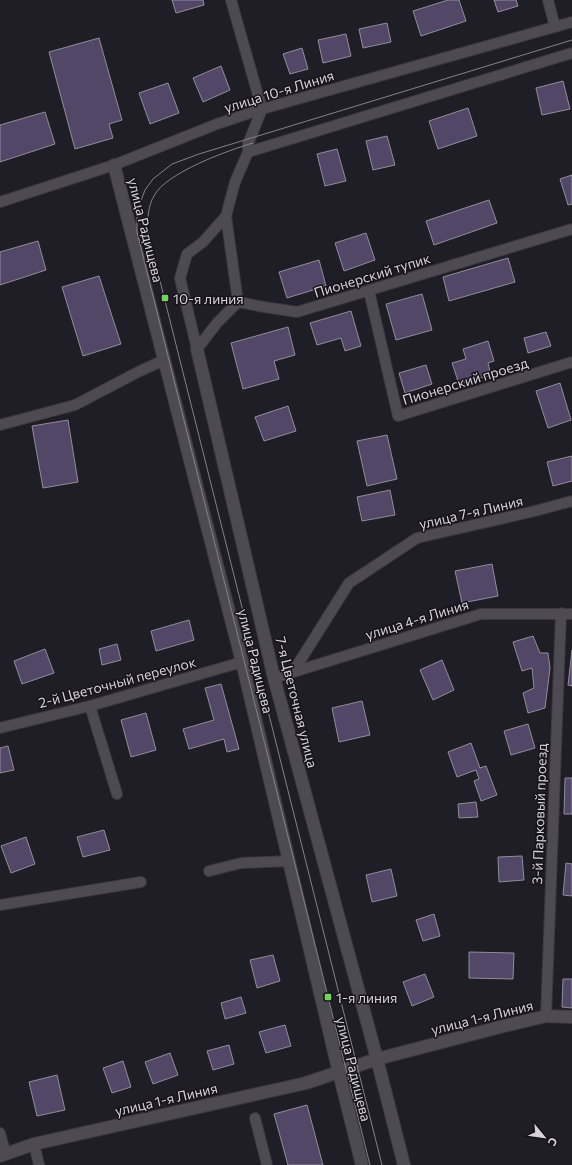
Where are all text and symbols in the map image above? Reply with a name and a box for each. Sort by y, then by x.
street label: улица 10-я Линия [222,66,336,116]
street label: улица Радищева [125,176,167,284]
street label: Пионерский тупик [312,249,433,301]
place label: 10-я линия [173,290,244,307]
marker: 10-я линия [160,293,170,303]
street label: Пионерский проезд [400,354,530,408]
street label: улица 7-я Линия [417,492,525,532]
street label: улица 4-я Линия [363,595,471,643]
street label: улица Радищева [235,607,277,715]
street label: 7-я Цветочная улица [272,635,322,769]
street label: 2-й Цветочный переулок [36,653,198,711]
street label: 3-й Парковый проезд [528,743,550,885]
place label: 1-я линия [336,989,397,1006]
marker: 1-я линия [323,992,333,1002]
street label: улица 1-я Линия [429,996,535,1038]
street label: улица Радищева [333,1015,375,1123]
street label: улица 1-я Линия [113,1079,219,1119]
north arrow [524,1117,564,1157]
text: С [545,1136,561,1149]

